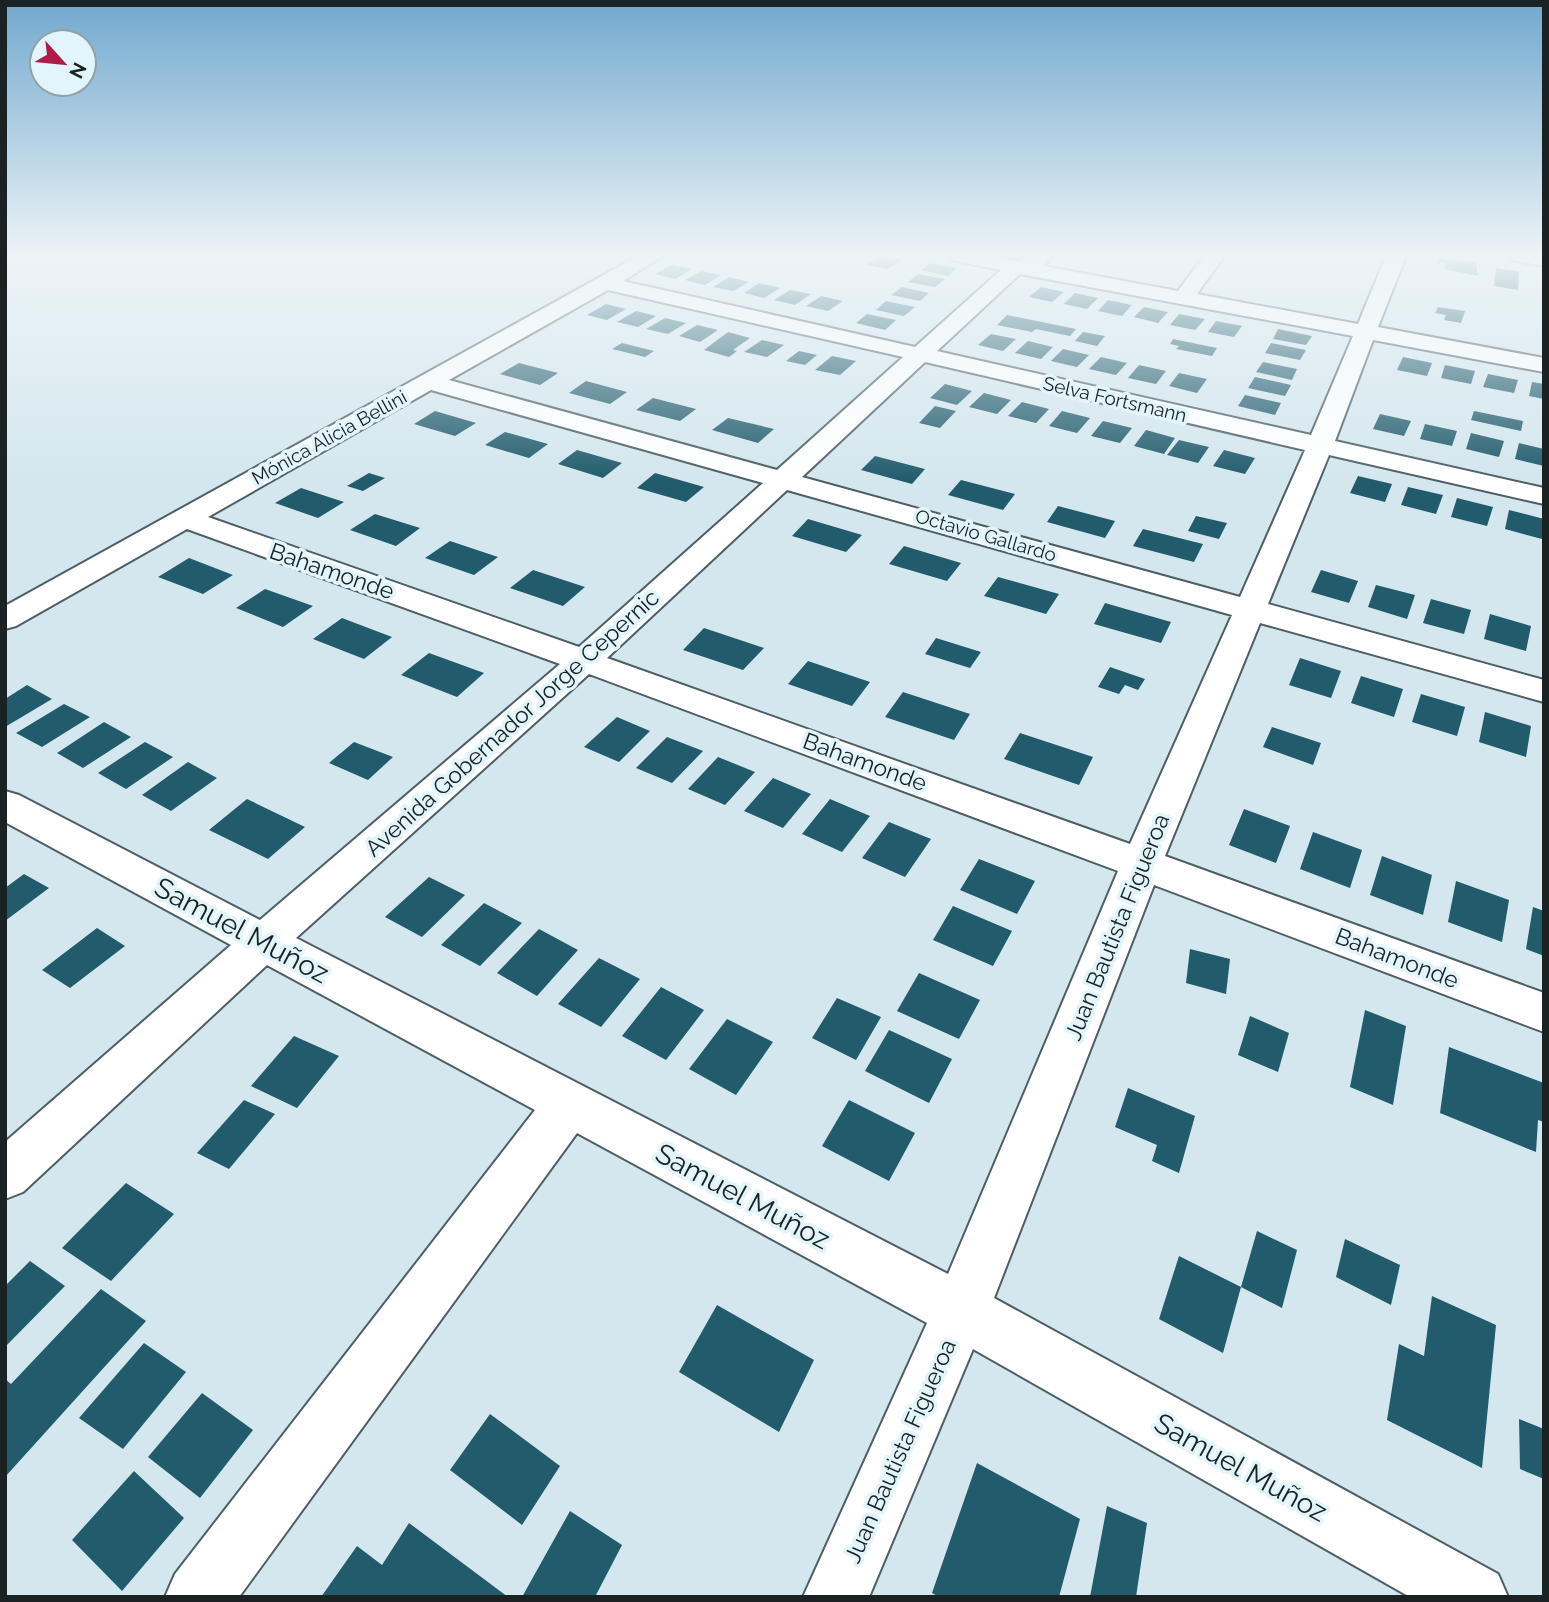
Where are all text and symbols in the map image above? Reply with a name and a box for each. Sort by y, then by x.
north arrow [28,28,98,98]
text: N [65,59,91,82]
street label: Selva Fortsmann [1041,372,1189,426]
street label: Mónica Alicia Bellini [248,385,410,489]
street label: Octavio Gallardo [913,504,1059,566]
street label: Bahamonde [266,537,398,604]
street label: Avenida Gobernador Jorge Cepernic [359,583,664,862]
street label: Bahamonde [800,727,931,796]
street label: Juan Bautista Figueroa [1059,810,1174,1044]
street label: Samuel Muñoz [149,871,335,990]
street label: Bahamonde [1332,922,1463,993]
street label: Samuel Muñoz [650,1137,836,1256]
street label: Juan Bautista Figueroa [838,1335,961,1567]
street label: Samuel Muñoz [1149,1406,1333,1529]

